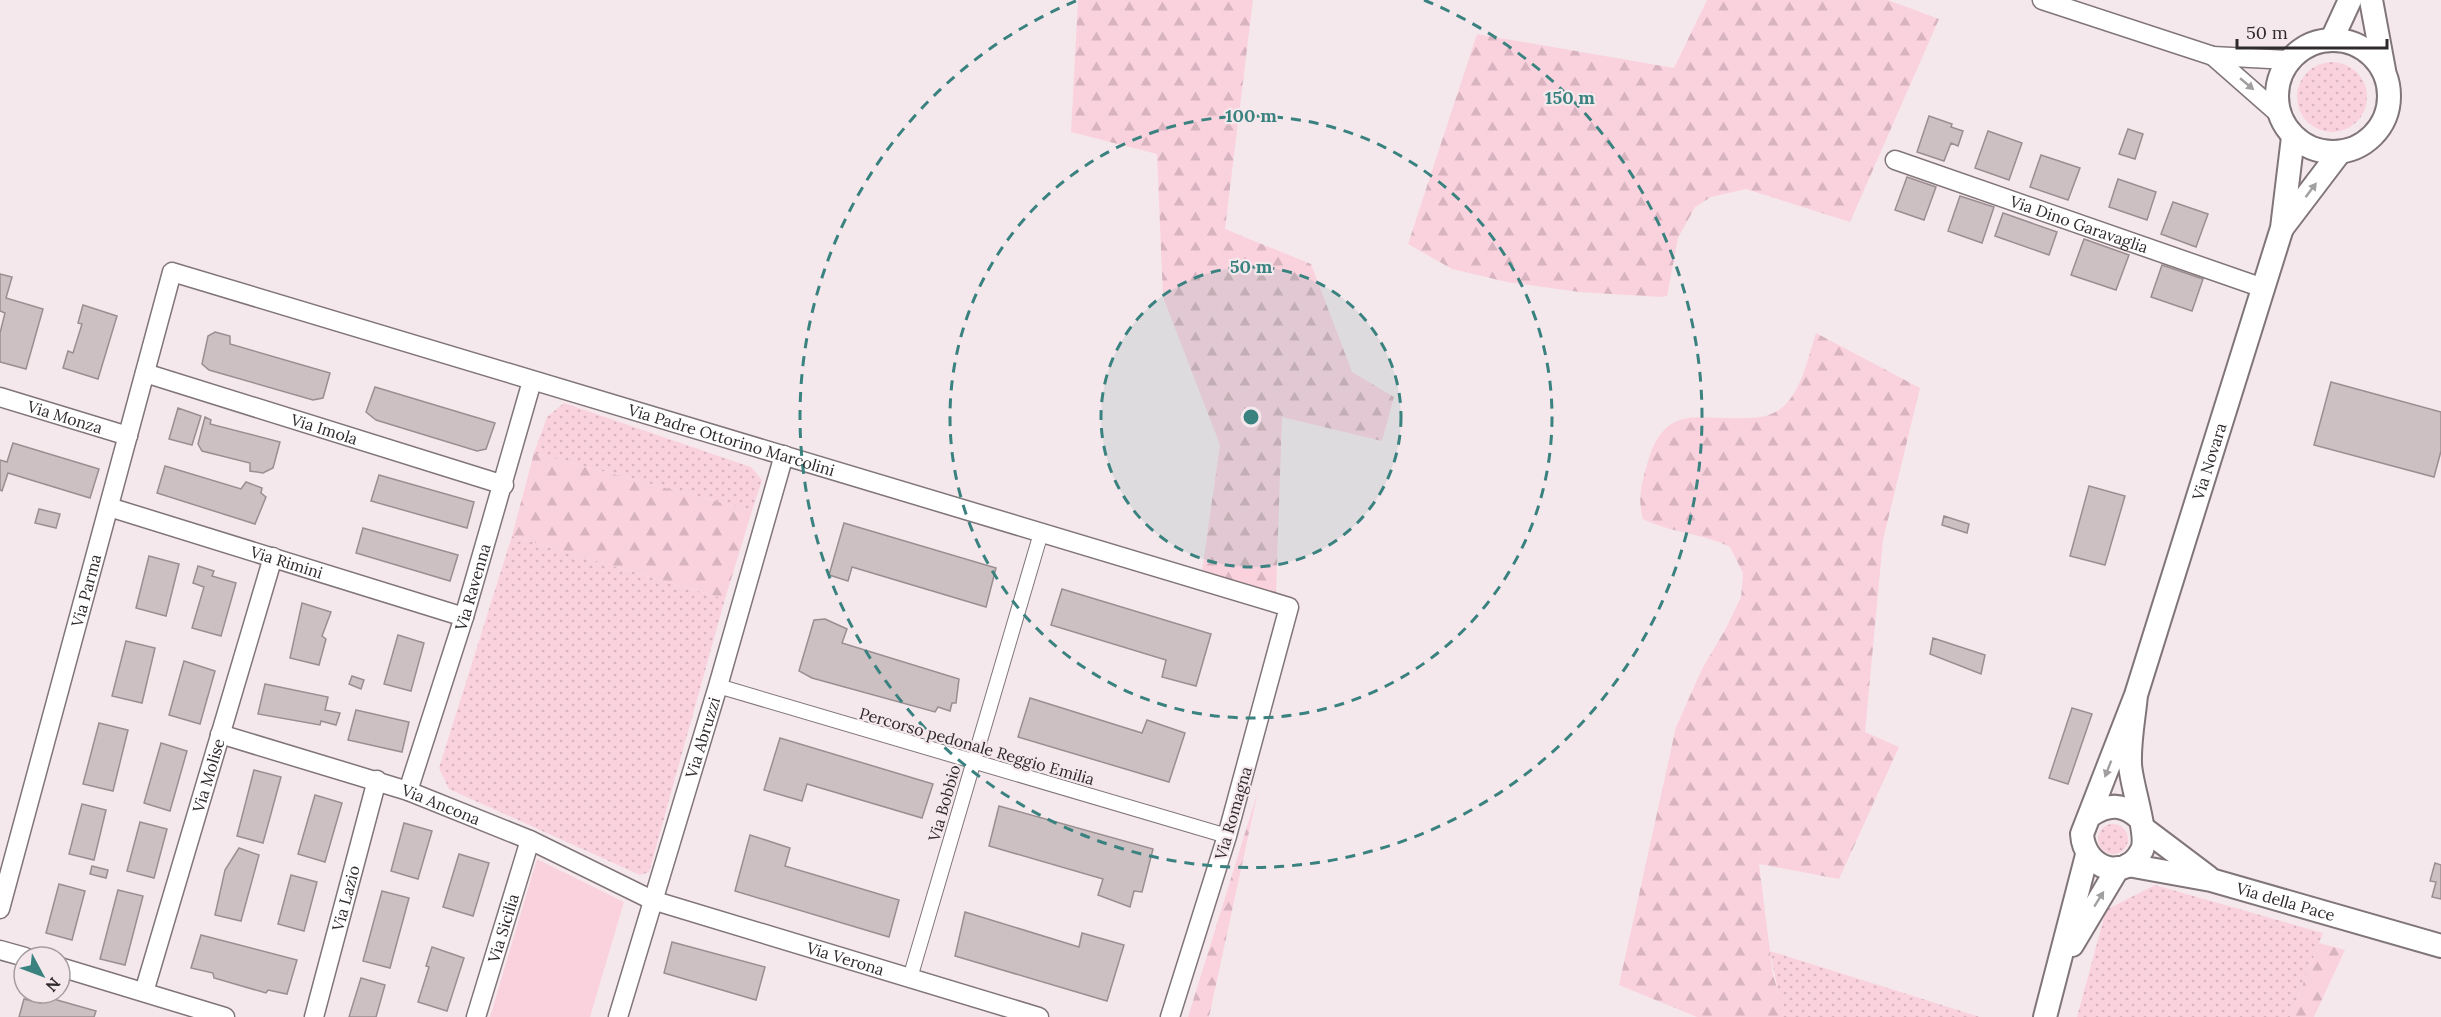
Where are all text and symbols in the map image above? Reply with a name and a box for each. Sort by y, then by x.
scale bar [2237,12,2387,50]
text: 50 m [2246,21,2288,44]
one-way arrow [2239,77,2254,90]
text: 150 m [1545,86,1595,109]
text: 100 m [1225,104,1277,127]
one-way arrow [2305,182,2317,198]
street label: Via Dino Garavaglia [2007,190,2151,257]
text: 50 m [1230,255,1273,278]
street label: Via Monza [24,396,105,438]
street label: Via Padre Ottorino Marcolini [625,399,837,480]
centre of rings [1241,407,1261,427]
street label: Via Imola [288,409,360,449]
street label: Via Novara [2187,420,2230,503]
street label: Via Rimini [247,541,325,583]
street label: Via Ravenna [450,541,495,634]
street label: Via Parma [66,552,105,630]
street label: Via Abruzzi [680,694,724,781]
street label: Percorso pedonale Reggio Emilia [857,703,1097,789]
street label: Via Molise [188,736,229,816]
one-way arrow [2103,761,2113,779]
street label: Via Bobbio [923,762,964,845]
street label: Via Romagna [1210,764,1256,863]
street label: Via Ancona [399,779,483,829]
street label: Via Lazio [327,863,364,934]
street label: Via della Pace [2233,878,2338,925]
street label: Via Sicilia [483,891,523,966]
one-way arrow [2093,891,2104,908]
street label: Via Verona [803,937,887,980]
north arrow [12,945,72,1005]
text: N [42,974,65,996]

